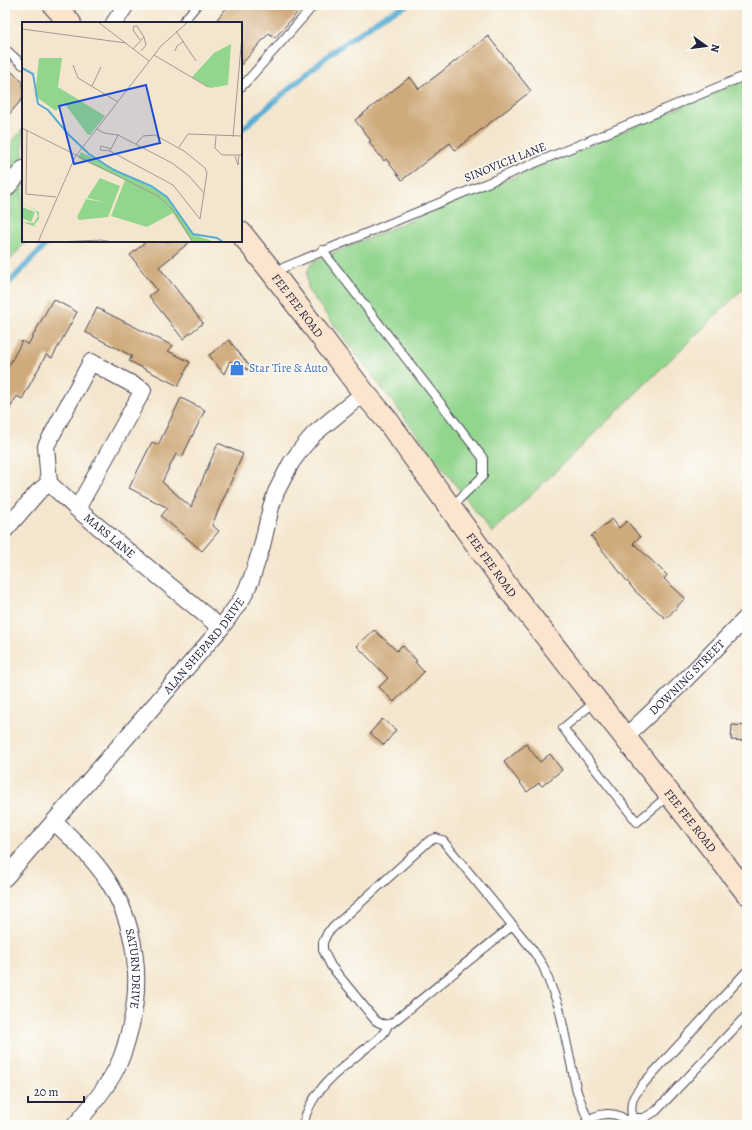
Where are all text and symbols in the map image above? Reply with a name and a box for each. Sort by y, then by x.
inset map [22,22,242,242]
north arrow [686,26,726,66]
text: N [707,43,723,54]
street label: SINOVICH LANE [462,138,548,186]
street label: FEE FEE ROAD [268,270,327,341]
shop icon: Star Tire & Auto [228,359,246,377]
place label: Star Tire & Auto [249,360,328,376]
street label: MARS LANE [80,510,139,562]
street label: FEE FEE ROAD [463,529,521,601]
street label: ALAN SHEPARD DRIVE [159,594,248,698]
street label: DOWNING STREET [645,636,729,718]
street label: FEE FEE ROAD [661,786,720,856]
street label: SATURN DRIVE [122,927,144,1010]
scale bar [28,1078,84,1104]
text: 20 m [34,1084,58,1100]

